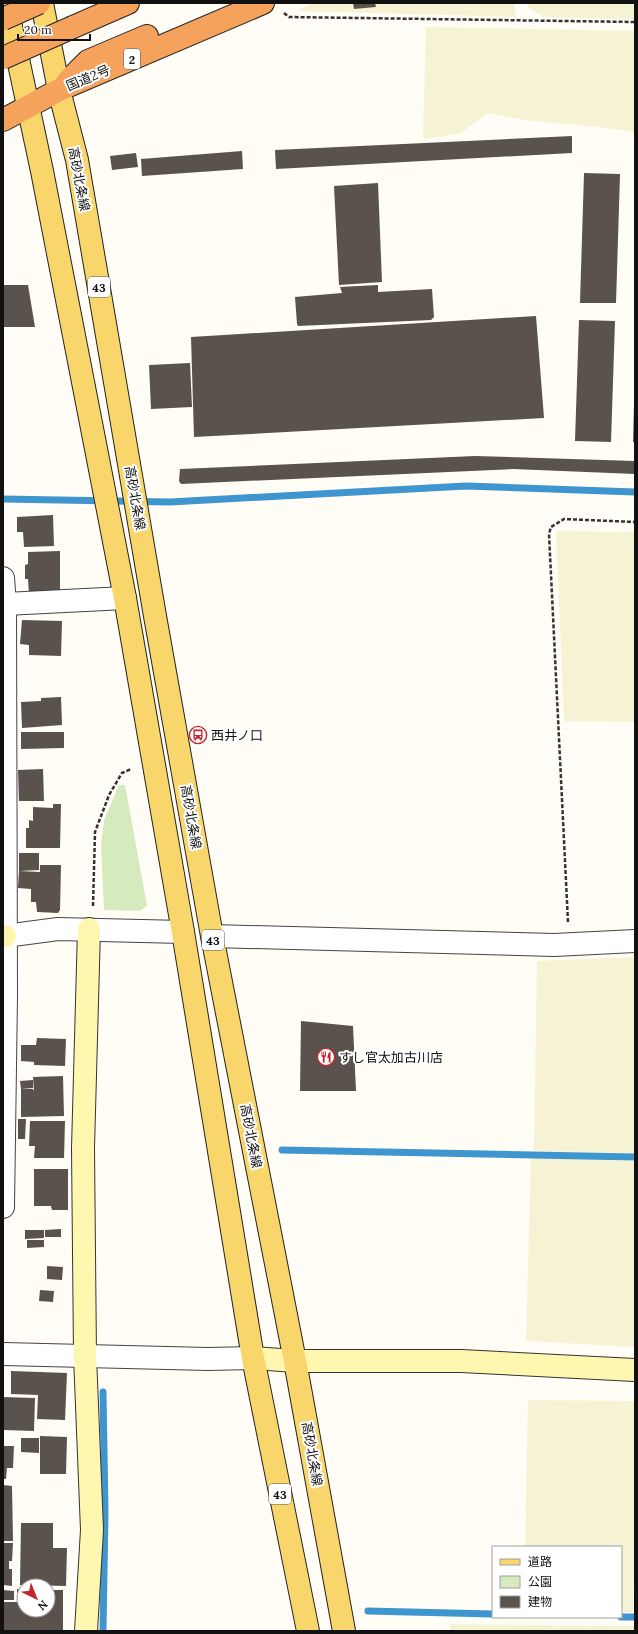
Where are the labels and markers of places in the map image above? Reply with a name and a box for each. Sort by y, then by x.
bus stop icon: 西井ノ口 [188,725,208,745]
place label: 西井ノ口 [211,727,263,744]
restaurant icon: すし官太加古川店 [316,1047,336,1067]
place label: すし官太加古川店 [339,1049,443,1066]

